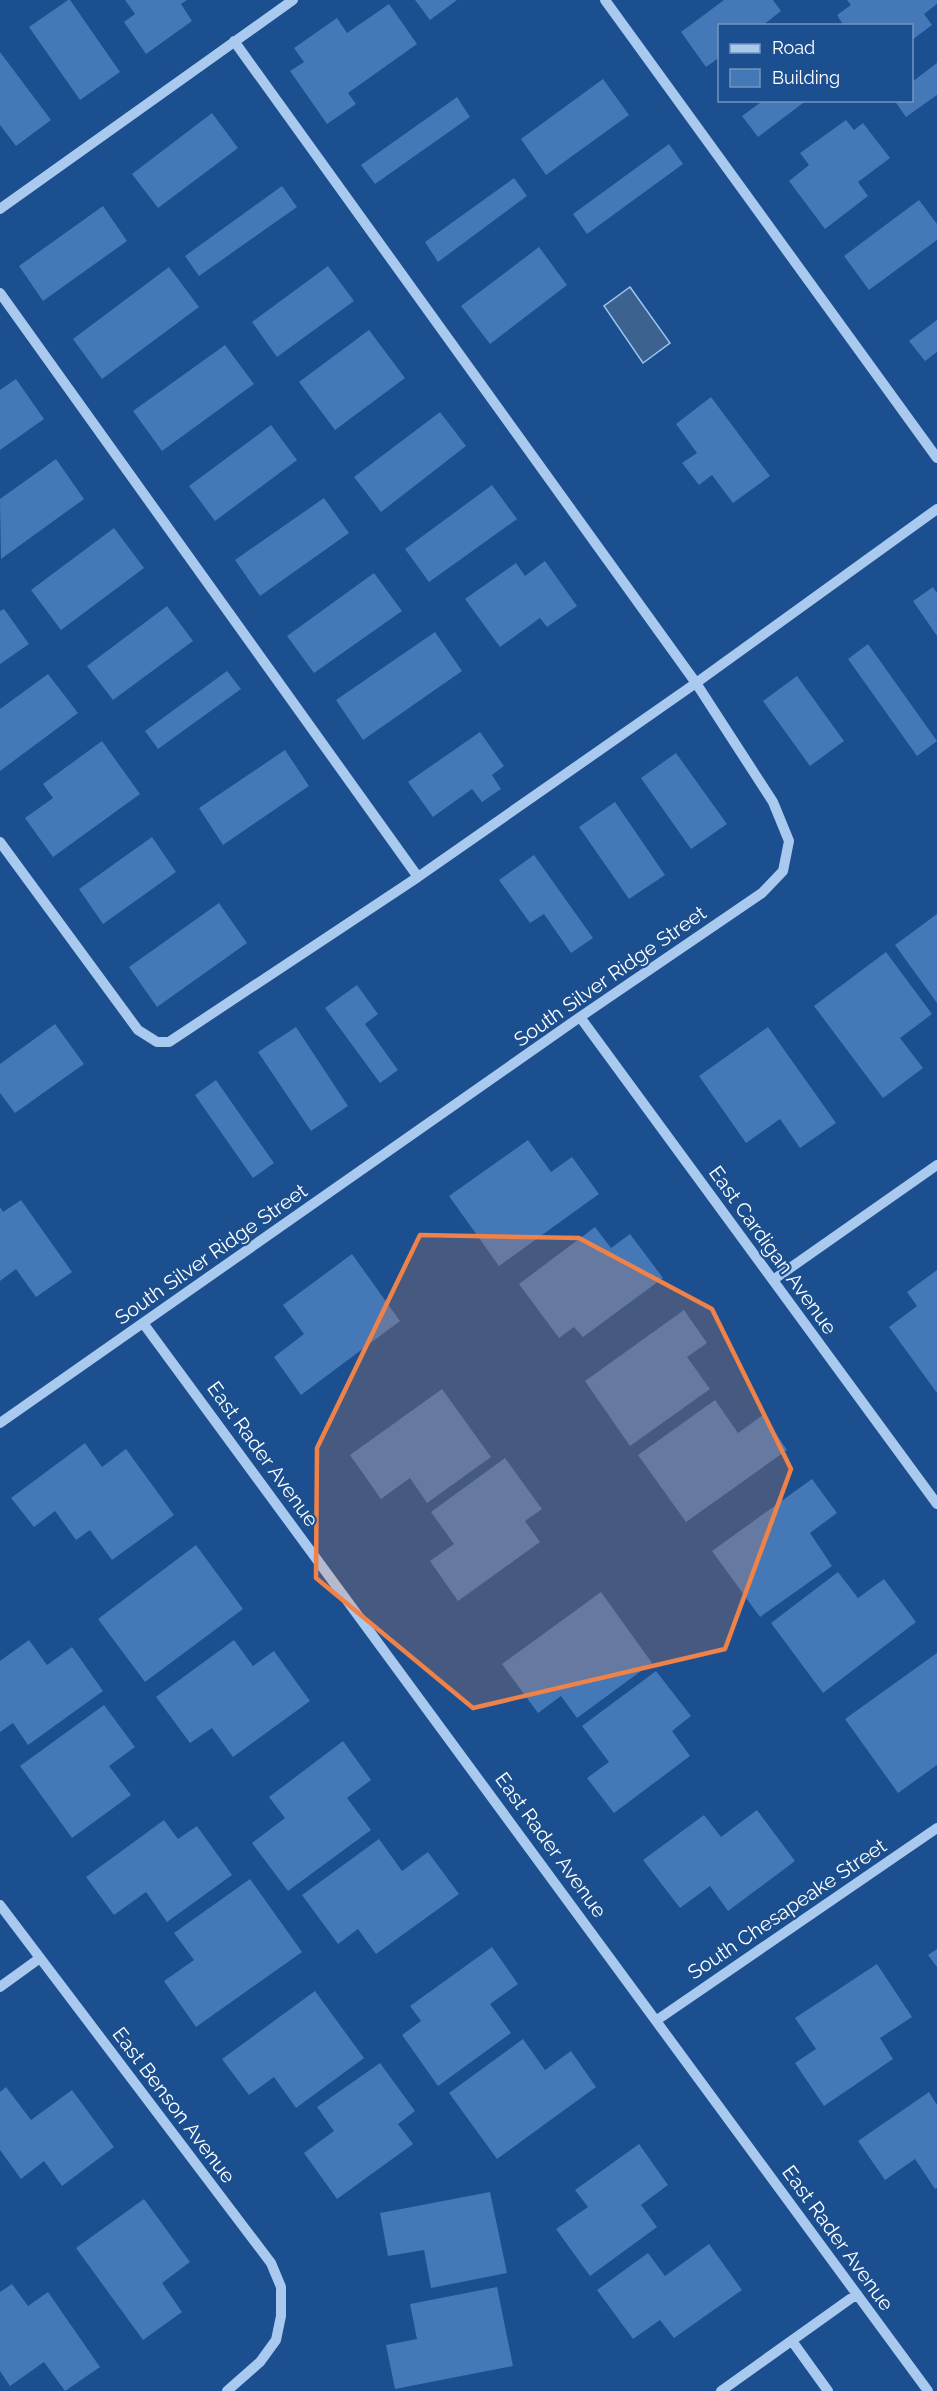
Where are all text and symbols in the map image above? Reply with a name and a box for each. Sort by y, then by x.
legend [718,24,913,102]
text: Road [772,37,815,58]
text: Building [772,67,840,88]
street label: South Silver Ridge Street [509,900,711,1052]
street label: East Cardigan Avenue [704,1161,842,1339]
street label: South Silver Ridge Street [110,1178,312,1330]
street label: East Rader Avenue [202,1377,324,1532]
street label: East Rader Avenue [490,1768,612,1923]
street label: South Chesapeake Street [683,1833,891,1984]
street label: East Benson Avenue [108,2022,241,2188]
street label: East Rader Avenue [777,2161,899,2316]

